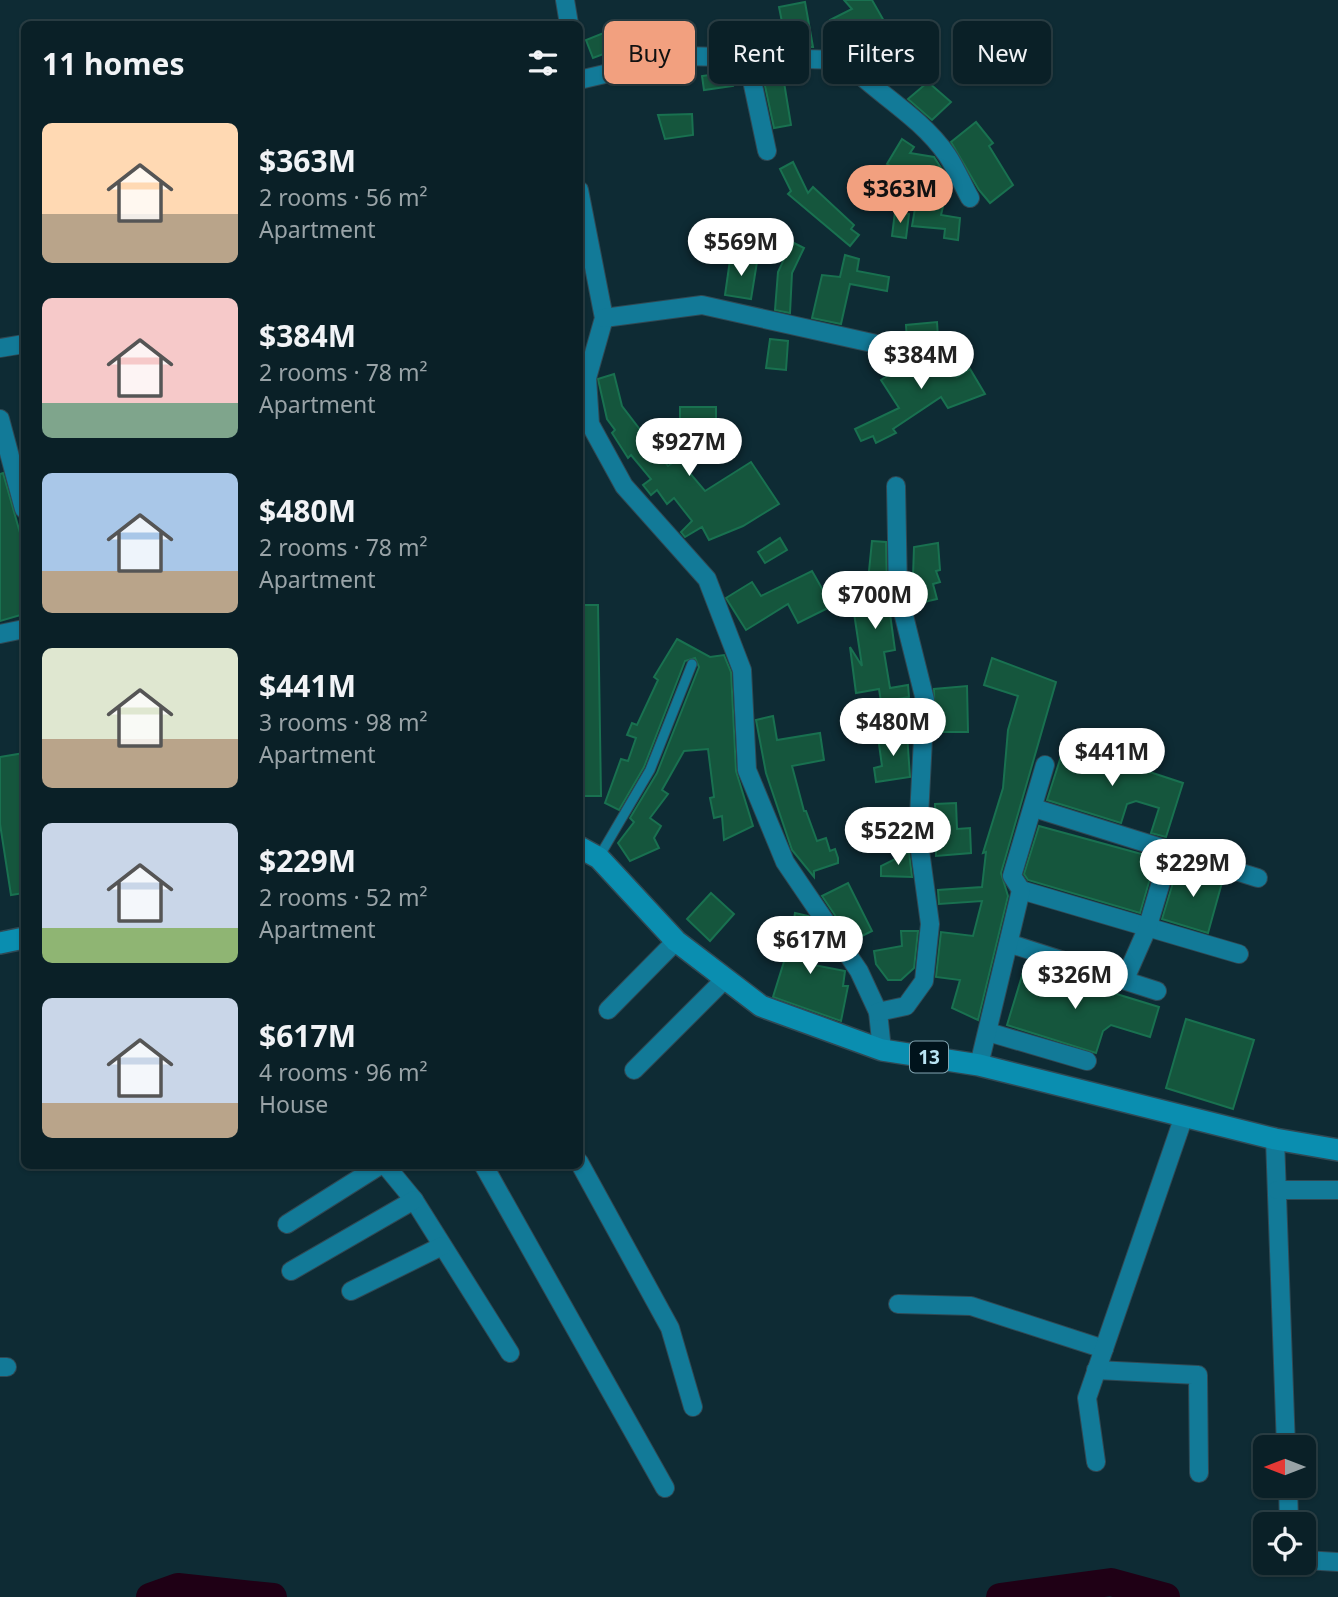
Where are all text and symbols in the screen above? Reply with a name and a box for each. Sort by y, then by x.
chip: Buy [604,21,695,84]
chip: Rent [709,21,809,84]
chip: Filters [823,21,939,84]
chip: New [953,21,1051,84]
text: 11 homes [42,43,185,84]
icon: filters [524,44,562,82]
text: $363M [259,140,356,181]
icon: home [98,151,182,235]
pin: $363M [851,166,949,225]
text: $363M [863,172,937,204]
text: 2 rooms · 56 m² [259,181,428,213]
text: Apartment [259,213,376,245]
pin: $569M [692,218,790,278]
text: $569M [704,225,778,257]
text: $384M [259,315,356,356]
icon: home [98,326,182,410]
pin: $384M [872,332,970,391]
text: $384M [884,338,958,370]
text: 2 rooms · 78 m² [259,356,428,388]
text: Apartment [259,388,376,420]
pin: $927M [640,419,738,478]
text: $927M [652,425,726,457]
text: $480M [259,490,356,531]
icon: home [98,501,182,585]
text: 2 rooms · 78 m² [259,531,428,563]
text: Apartment [259,563,376,595]
pin: $700M [826,572,924,631]
text: $700M [838,578,912,610]
text: $441M [259,665,356,706]
icon: home [98,676,182,760]
pin: $480M [844,698,942,758]
text: $480M [856,705,930,737]
text: 3 rooms · 98 m² [259,706,428,738]
pin: $441M [1063,728,1161,788]
text: $441M [1075,735,1149,767]
text: Apartment [259,738,376,770]
pin: $522M [849,808,947,867]
text: $522M [861,814,935,846]
pin: $229M [1144,839,1242,899]
text: $229M [259,840,356,881]
text: $229M [1156,846,1230,878]
icon: home [98,851,182,935]
text: 2 rooms · 52 m² [259,881,428,913]
text: Apartment [259,913,376,945]
pin: $617M [761,916,859,976]
text: $617M [773,923,847,955]
pin: $326M [1026,951,1124,1011]
text: $326M [1038,958,1112,990]
text: $617M [259,1015,356,1056]
icon: home [98,1026,182,1110]
road number: 13 [910,1042,948,1072]
text: 4 rooms · 96 m² [259,1056,428,1088]
text: House [259,1088,328,1120]
north arrow [1253,1435,1316,1498]
map controls [1253,1435,1316,1575]
button: locate [1253,1512,1316,1575]

